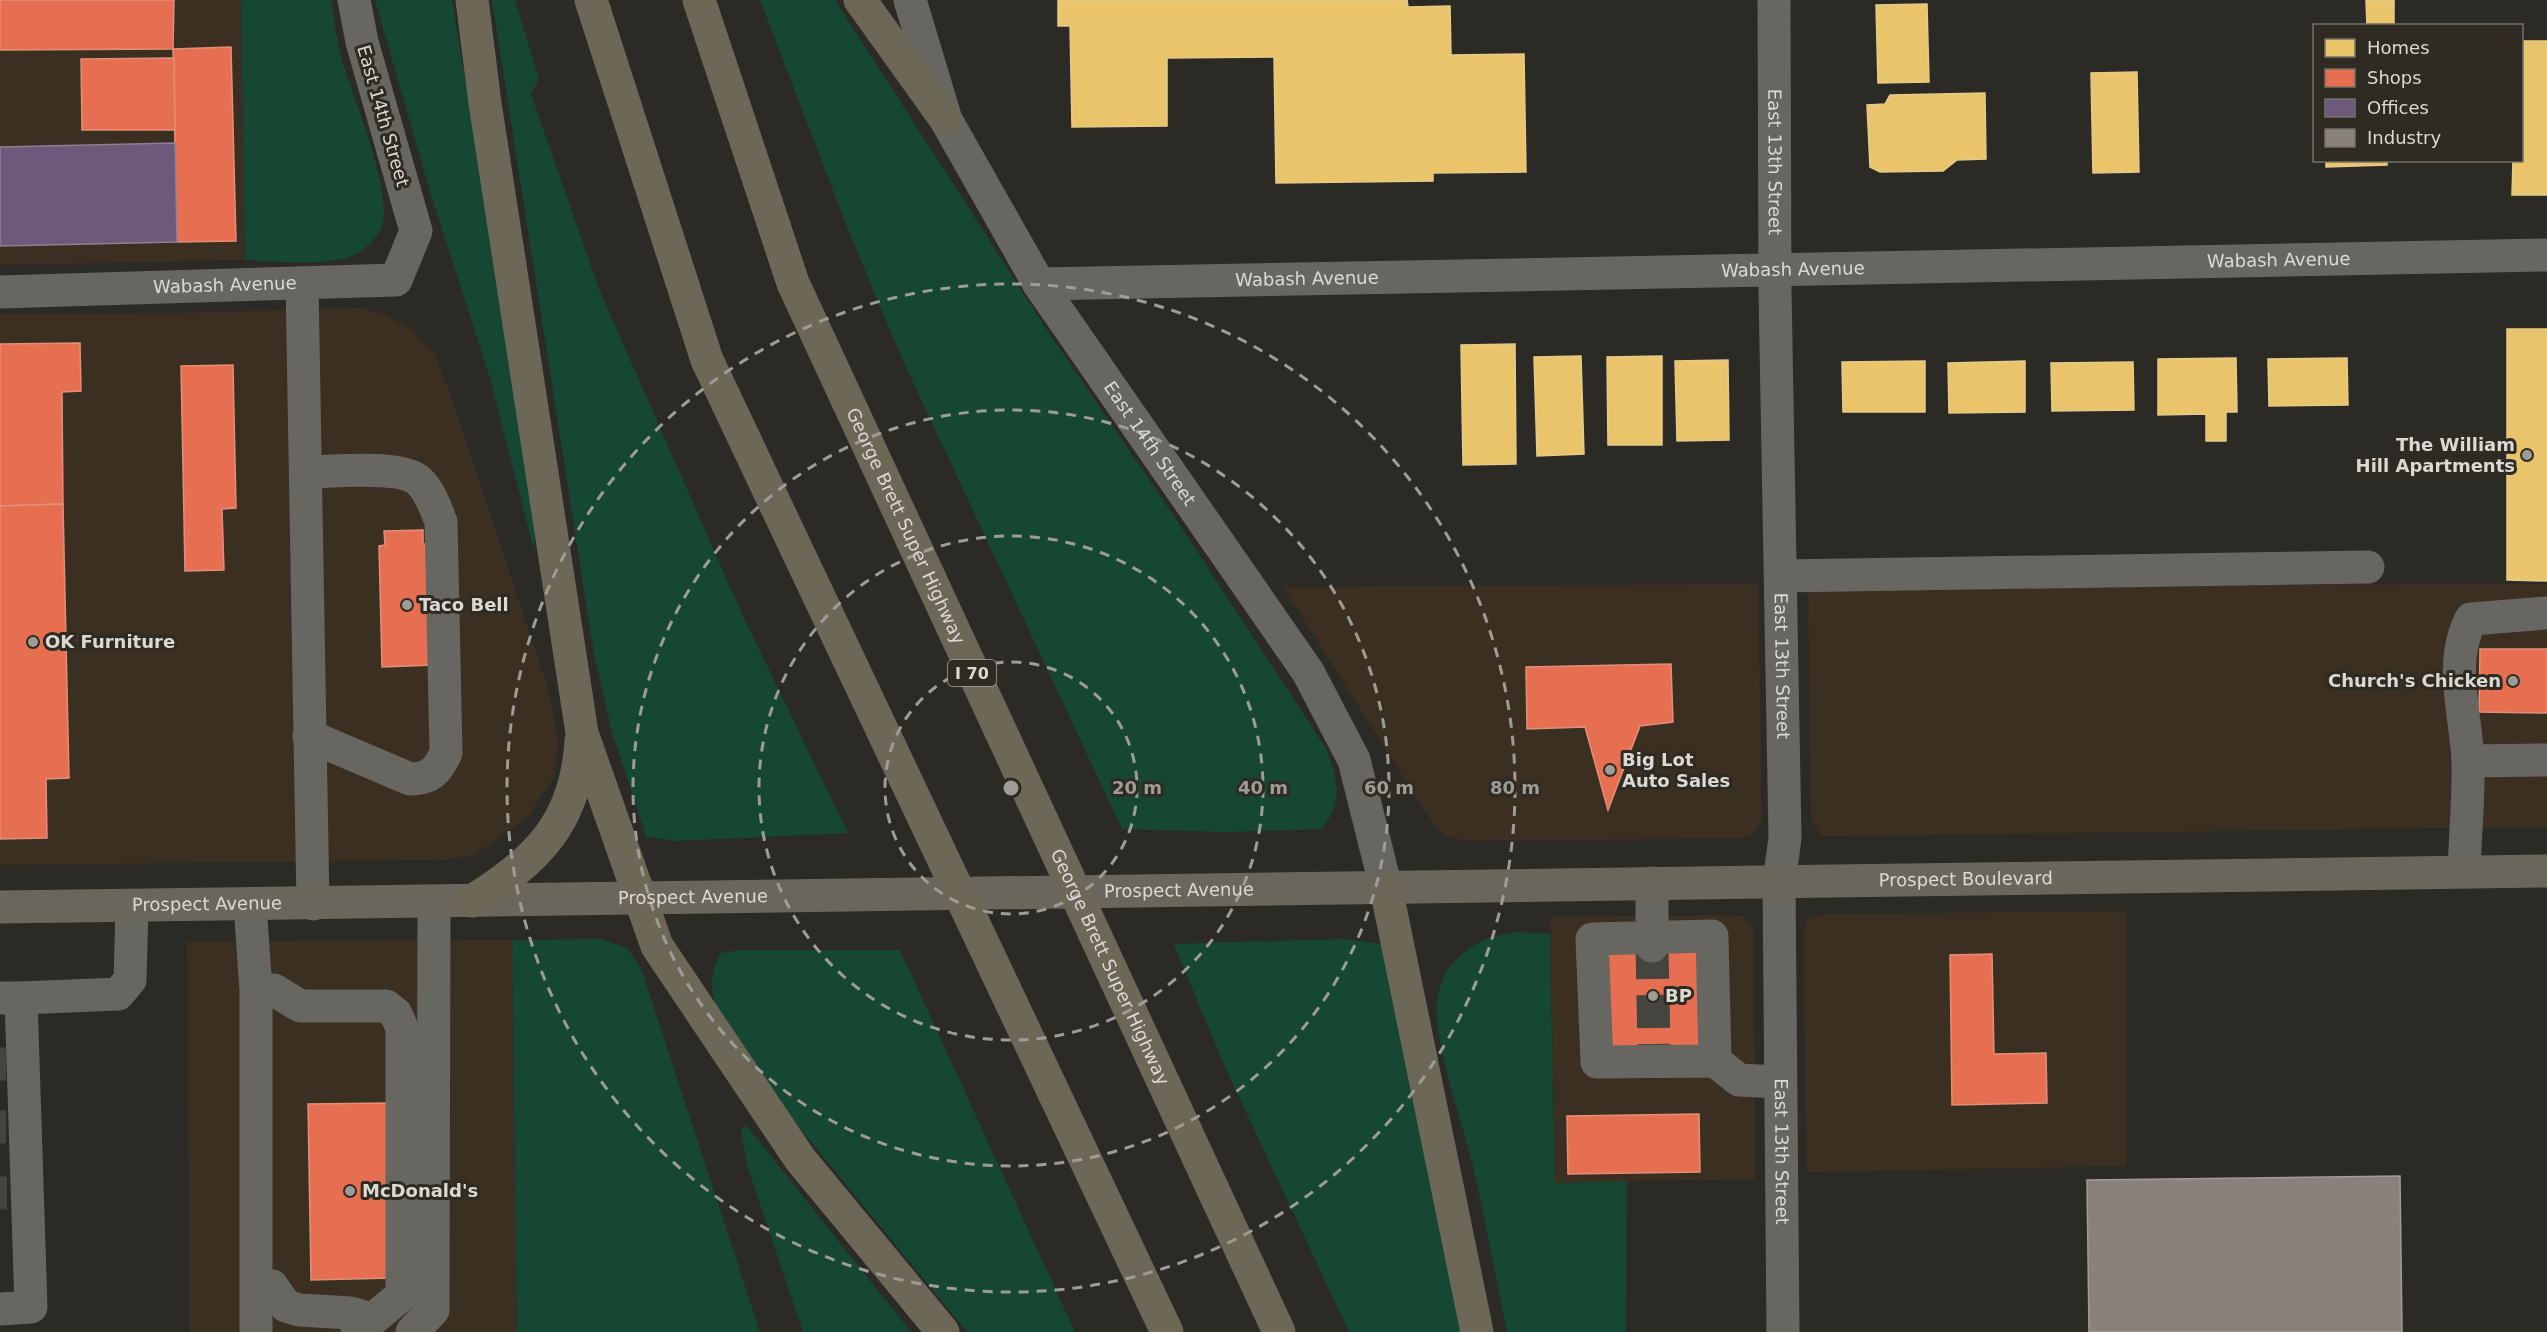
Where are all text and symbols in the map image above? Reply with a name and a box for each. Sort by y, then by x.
legend [2313,24,2523,162]
text: Homes [2367,37,2430,58]
street label: East 14th Street [353,43,414,189]
text: Shops [2367,67,2422,88]
street label: East 13th Street [1764,89,1786,235]
text: Offices [2367,97,2429,118]
text: Industry [2367,127,2441,148]
street label: Wabash Avenue [2207,248,2351,272]
street label: Wabash Avenue [1721,257,1865,281]
street label: Wabash Avenue [1235,266,1379,290]
street label: Wabash Avenue [153,272,297,297]
street label: East 14th Street [1100,377,1200,509]
street label: George Brett Super Highway [842,404,970,648]
place label: The William Hill Apartments [2356,434,2515,476]
marker: The William Hill Apartments [2520,448,2534,462]
street label: East 13th Street [1771,593,1794,739]
place label: Taco Bell [419,594,509,615]
marker: Taco Bell [400,598,414,612]
place label: OK Furniture [45,631,175,652]
marker: OK Furniture [26,635,40,649]
road number: I 70 [948,660,996,686]
place label: Church's Chicken [2328,670,2501,691]
marker: Church's Chicken [2506,674,2520,688]
place label: Big Lot Auto Sales [1622,749,1730,791]
marker: Big Lot Auto Sales [1603,763,1617,777]
text: 20 m [1112,777,1162,798]
text: 40 m [1238,777,1288,798]
text: 60 m [1364,777,1414,798]
text: 80 m [1490,777,1540,798]
centre of rings [1001,778,1021,798]
street label: George Brett Super Highway [1047,845,1174,1089]
street label: Prospect Boulevard [1879,867,2053,890]
street label: Prospect Avenue [1104,878,1254,901]
street label: Prospect Avenue [618,885,768,908]
street label: Prospect Avenue [132,892,282,915]
place label: BP [1665,985,1692,1006]
marker: BP [1646,989,1660,1003]
street label: East 13th Street [1771,1078,1793,1225]
place label: McDonald's [362,1180,478,1201]
marker: McDonald's [343,1184,357,1198]

